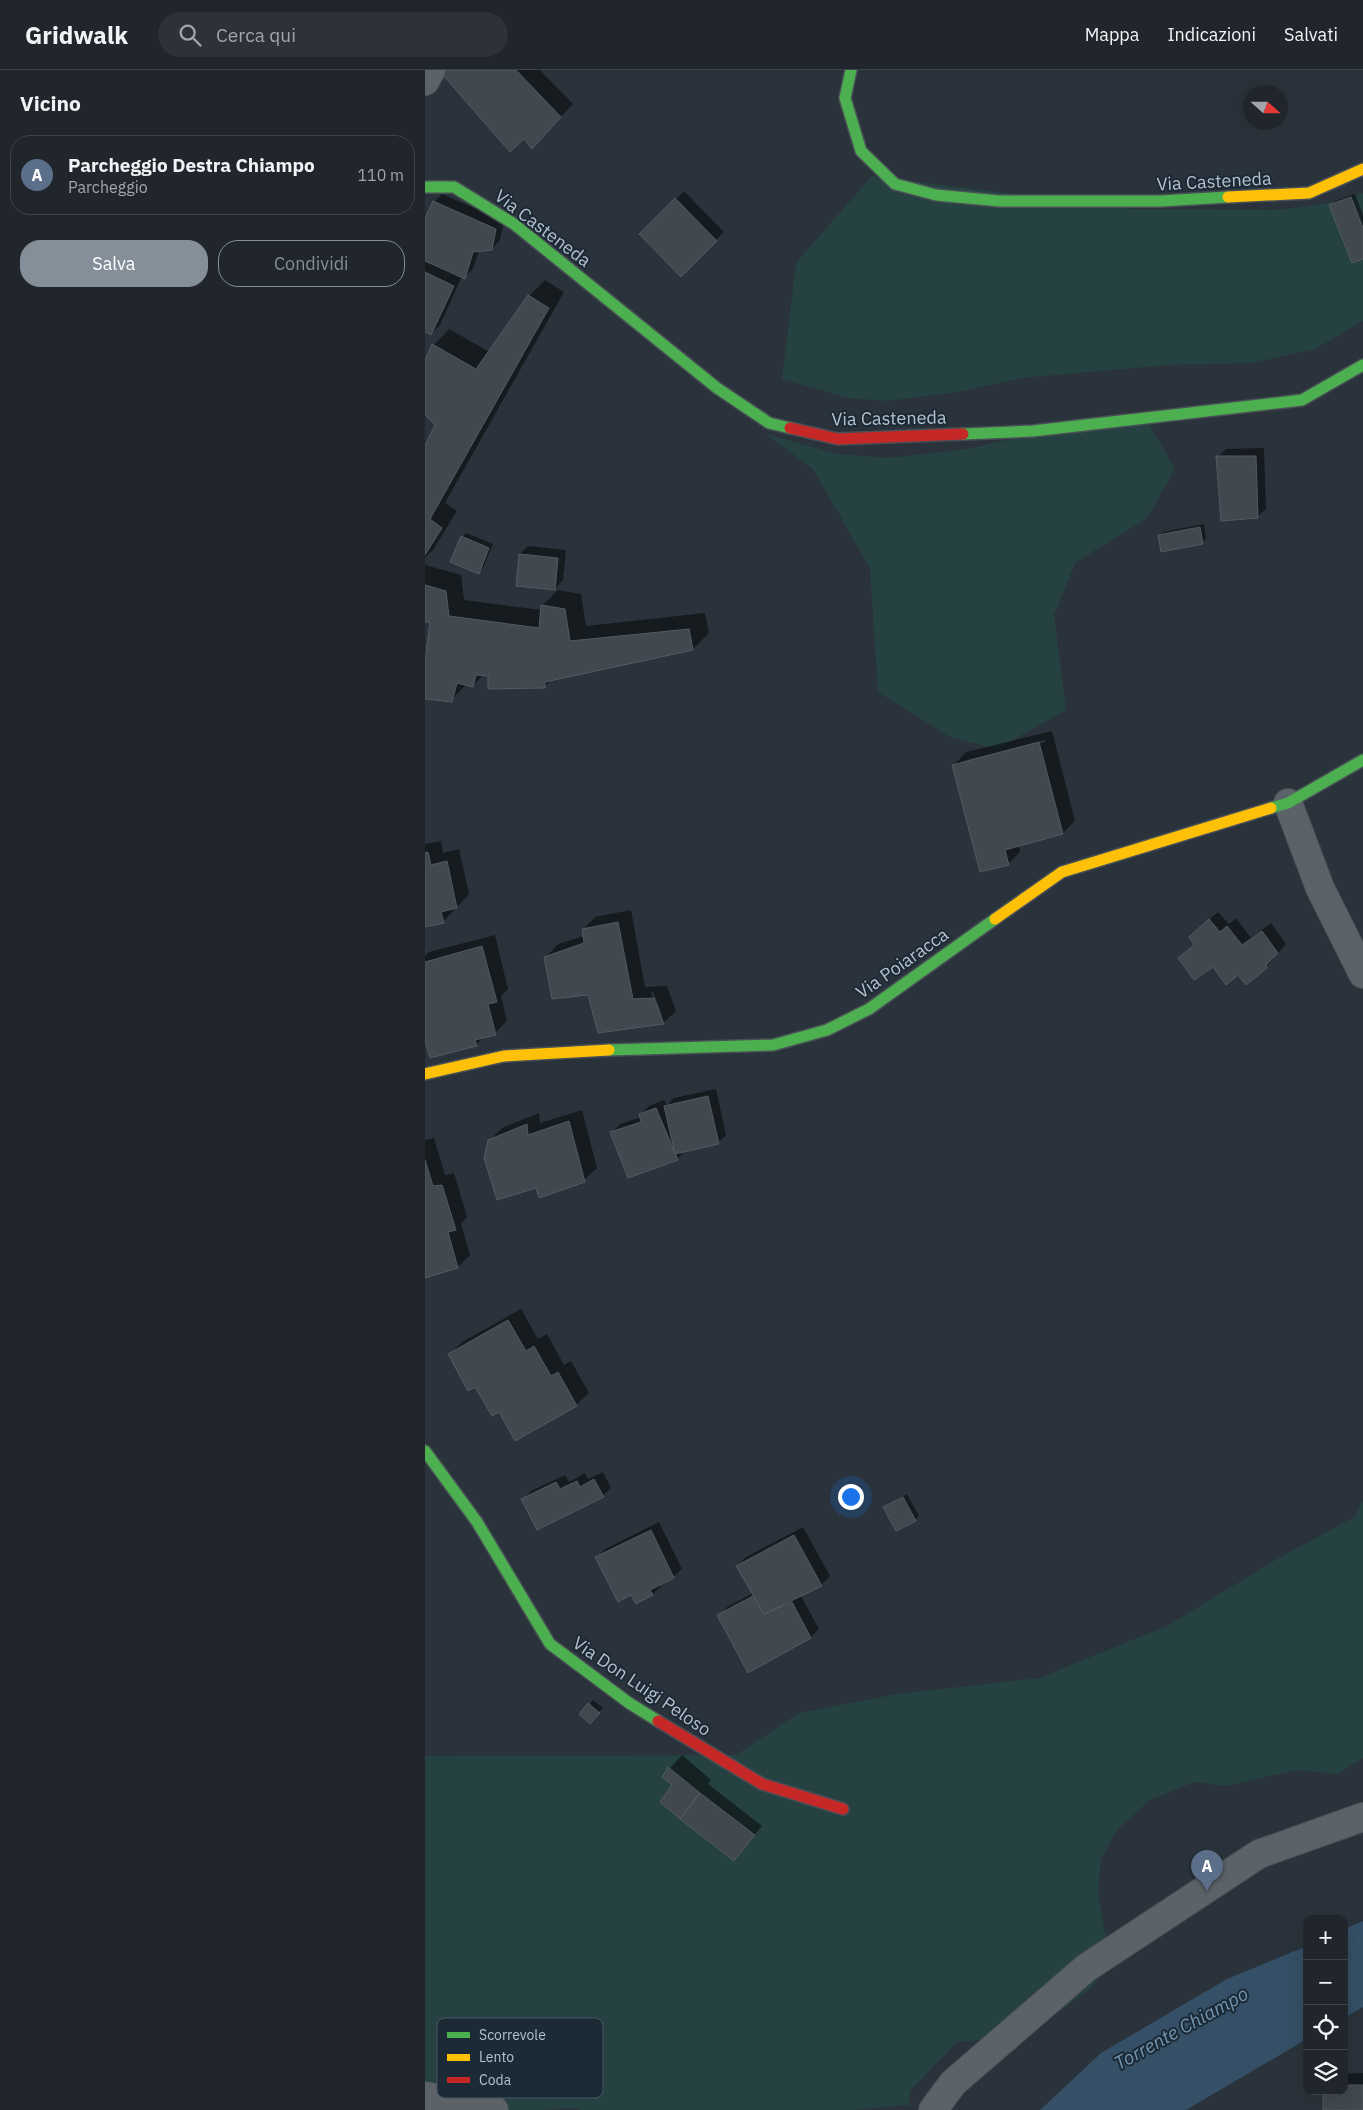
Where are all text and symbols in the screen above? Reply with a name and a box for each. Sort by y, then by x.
search box [158,12,508,57]
text: Gridwalk [25,19,128,51]
icon: search [176,21,204,49]
text: Cerca qui [216,23,296,47]
text: Mappa [1085,23,1139,46]
text: Indicazioni [1167,23,1256,46]
text: Salvati [1284,23,1338,46]
north arrow [1243,85,1288,130]
text: Vicino [20,89,81,117]
text: Parcheggio Destra Chiampo [68,153,315,177]
text: A [32,165,42,185]
text: 110 m [357,165,404,185]
street label: Via Casteneda [1156,166,1272,195]
text: Parcheggio [68,177,148,197]
street label: Via Casteneda [490,184,596,272]
button: Salva [20,240,208,287]
button: Condividi [218,240,405,287]
street label: Via Casteneda [831,405,947,431]
street label: Via Poiaracca [851,922,953,1003]
your location [838,1484,864,1510]
street label: Via Don Luigi Peloso [568,1631,716,1741]
pin: A [1191,1850,1223,1891]
map controls [1303,1915,1348,2095]
button: + [1303,1915,1348,1960]
button: − [1303,1960,1348,2005]
water label: Torrente Chiampo [1110,1981,1252,2075]
button: locate [1303,2005,1348,2050]
legend [437,2018,603,2098]
text: Scorrevole [479,2026,546,2044]
text: Lento [479,2048,514,2066]
button: layers [1303,2050,1348,2095]
text: Coda [479,2071,512,2089]

